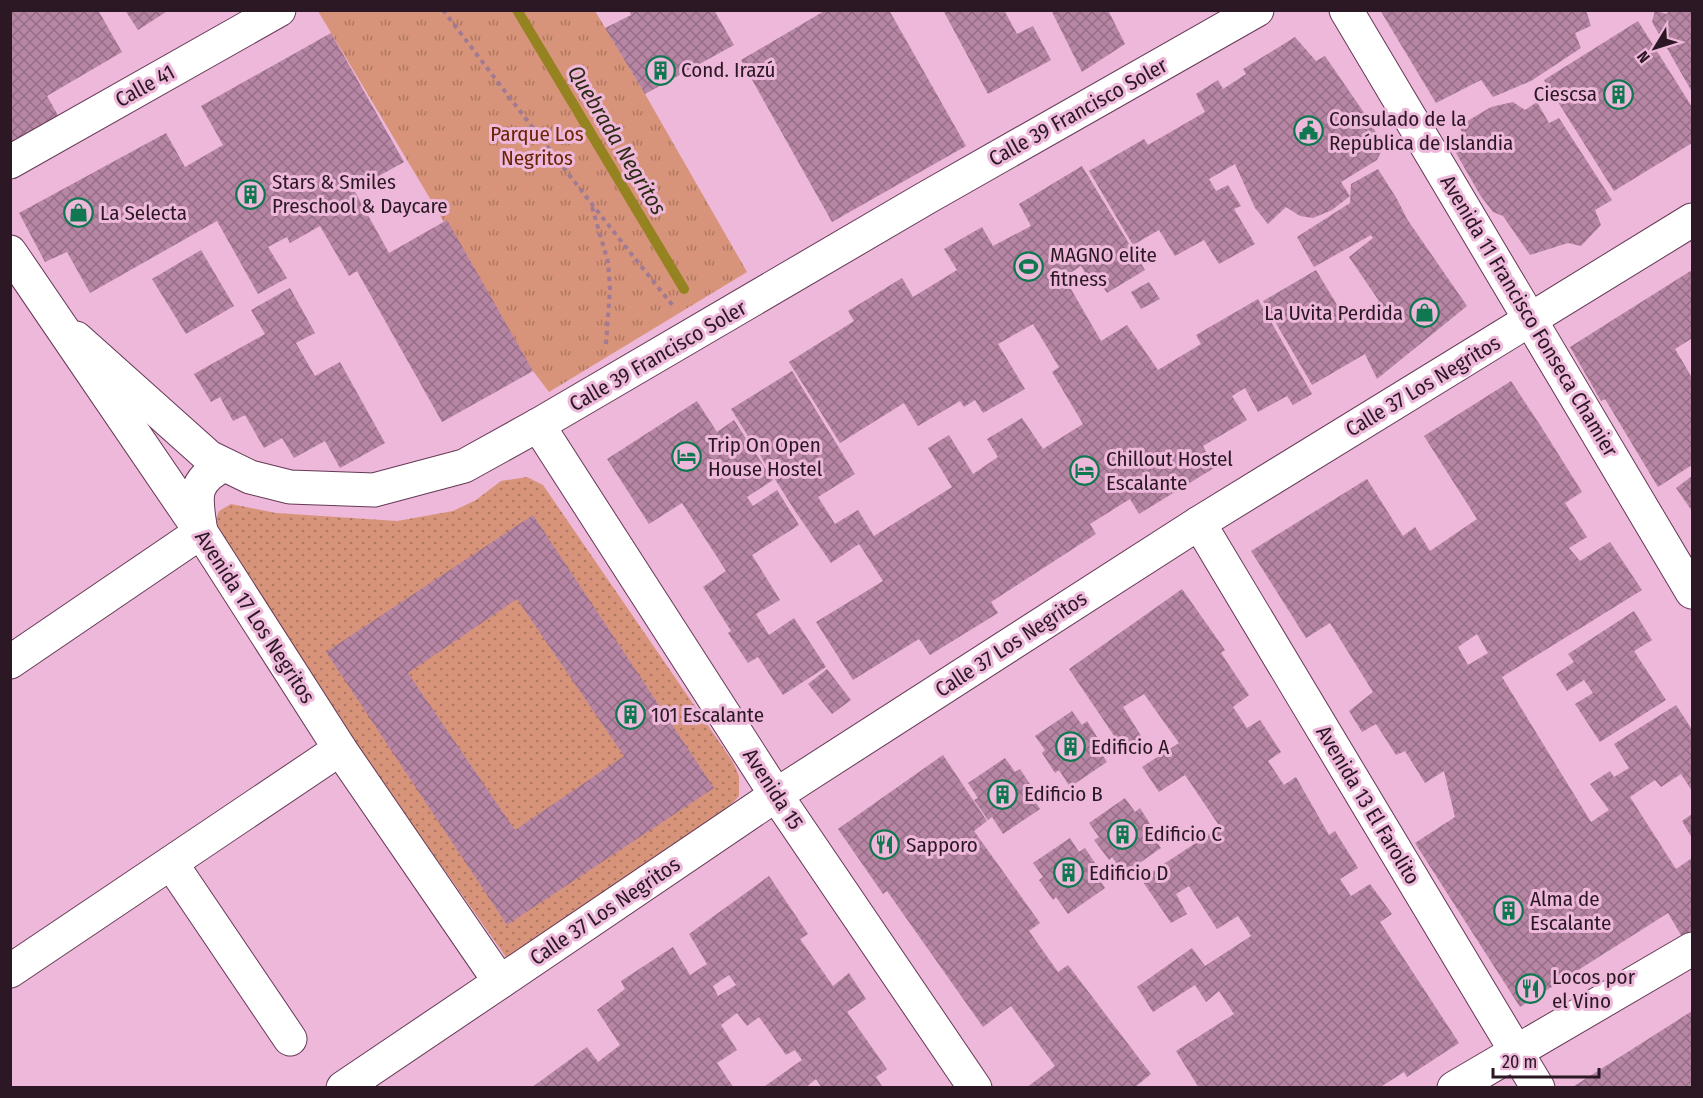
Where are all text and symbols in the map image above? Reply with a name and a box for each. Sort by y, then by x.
north arrow [1625,18,1685,78]
text: N [1633,47,1654,67]
street label: Calle 39 Francisco Soler [984,52,1172,172]
building icon: Cond. Irazú [644,54,676,86]
place label: Cond. Irazú [681,57,776,83]
street label: Calle 41 [111,59,179,113]
water label: Quebrada Negritos [562,60,672,220]
building icon: Ciescsa [1602,78,1634,110]
place label: Ciescsa [1534,81,1597,107]
place label: Consulado de la República de Islandia [1329,106,1513,156]
public building icon: Consulado de la República de Islandia [1292,115,1324,147]
park label: Parque Los Negritos [490,121,584,171]
place label: Stars & Smiles Preschool & Daycare [272,169,448,219]
street label: Avenida 11 Francisco Fonseca Chamier [1434,171,1624,462]
building icon: Stars & Smiles Preschool & Daycare [235,178,267,210]
shop icon: La Selecta [63,197,95,229]
place label: La Selecta [100,200,187,226]
place label: MAGNO elite fitness [1050,242,1157,292]
sports icon: MAGNO elite fitness [1013,251,1045,283]
street label: Calle 39 Francisco Soler [565,294,752,417]
shop icon: La Uvita Perdida [1408,297,1440,329]
place label: La Uvita Perdida [1264,300,1403,326]
street label: Calle 37 Los Negritos [1341,330,1505,442]
place label: Trip On Open House Hostel [708,432,823,482]
hotel icon: Trip On Open House Hostel [671,441,703,473]
place label: Chillout Hostel Escalante [1106,446,1233,496]
hotel icon: Chillout Hostel Escalante [1069,455,1101,487]
street label: Avenida 17 Los Negritos [189,526,321,708]
street label: Calle 37 Los Negritos [930,585,1092,703]
building icon: 101 Escalante [614,699,646,731]
place label: 101 Escalante [651,702,764,728]
street label: Avenida 13 El Farolito [1310,721,1426,889]
building icon: Edificio A [1054,731,1086,763]
place label: Edificio A [1091,734,1169,760]
street label: Avenida 15 [737,744,809,834]
building icon: Edificio B [987,778,1019,810]
place label: Edificio B [1024,781,1103,807]
building icon: Edificio C [1107,818,1139,850]
place label: Edificio C [1144,821,1222,847]
restaurant icon: Sapporo [869,829,901,861]
place label: Sapporo [906,832,978,858]
street label: Calle 37 Los Negritos [525,851,685,971]
building icon: Edificio D [1052,857,1084,889]
place label: Edificio D [1089,860,1168,886]
place label: Alma de Escalante [1530,886,1611,936]
building icon: Alma de Escalante [1493,895,1525,927]
place label: Locos por el Vino [1552,964,1636,1014]
restaurant icon: Locos por el Vino [1515,973,1547,1005]
scale bar [1493,1041,1600,1079]
text: 20 m [1502,1051,1537,1073]

